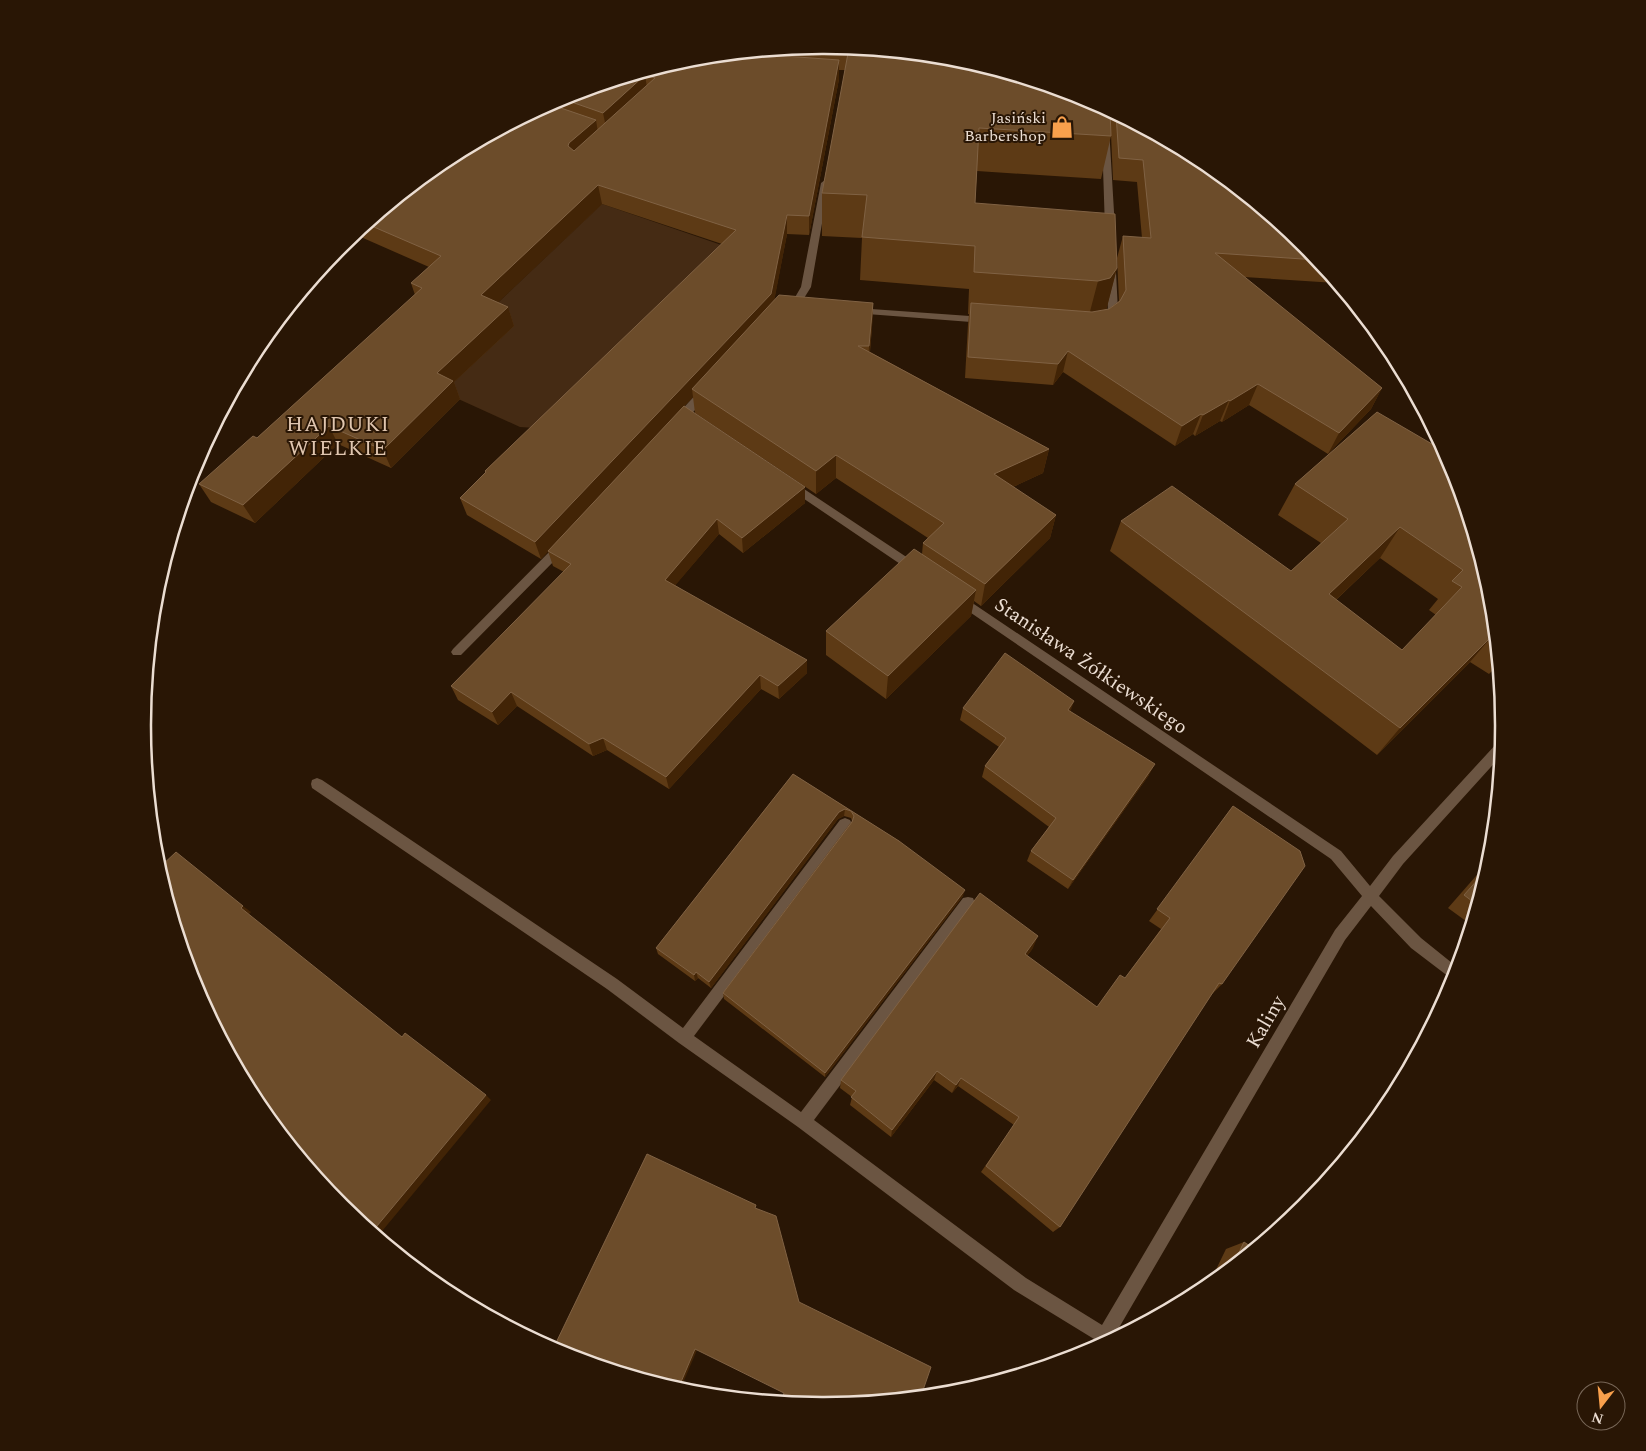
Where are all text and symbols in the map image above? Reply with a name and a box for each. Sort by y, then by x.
place label: Jasiński Barbershop [964,106,1046,148]
shop icon: Jasiński Barbershop [1049,114,1075,140]
district label: HAJDUKI WIELKIE [286,409,390,465]
street label: Stanisława Żółkiewskiego [988,590,1194,742]
street label: Kaliny [1239,989,1294,1054]
north arrow [1576,1381,1626,1431]
text: N [1589,1406,1606,1430]

